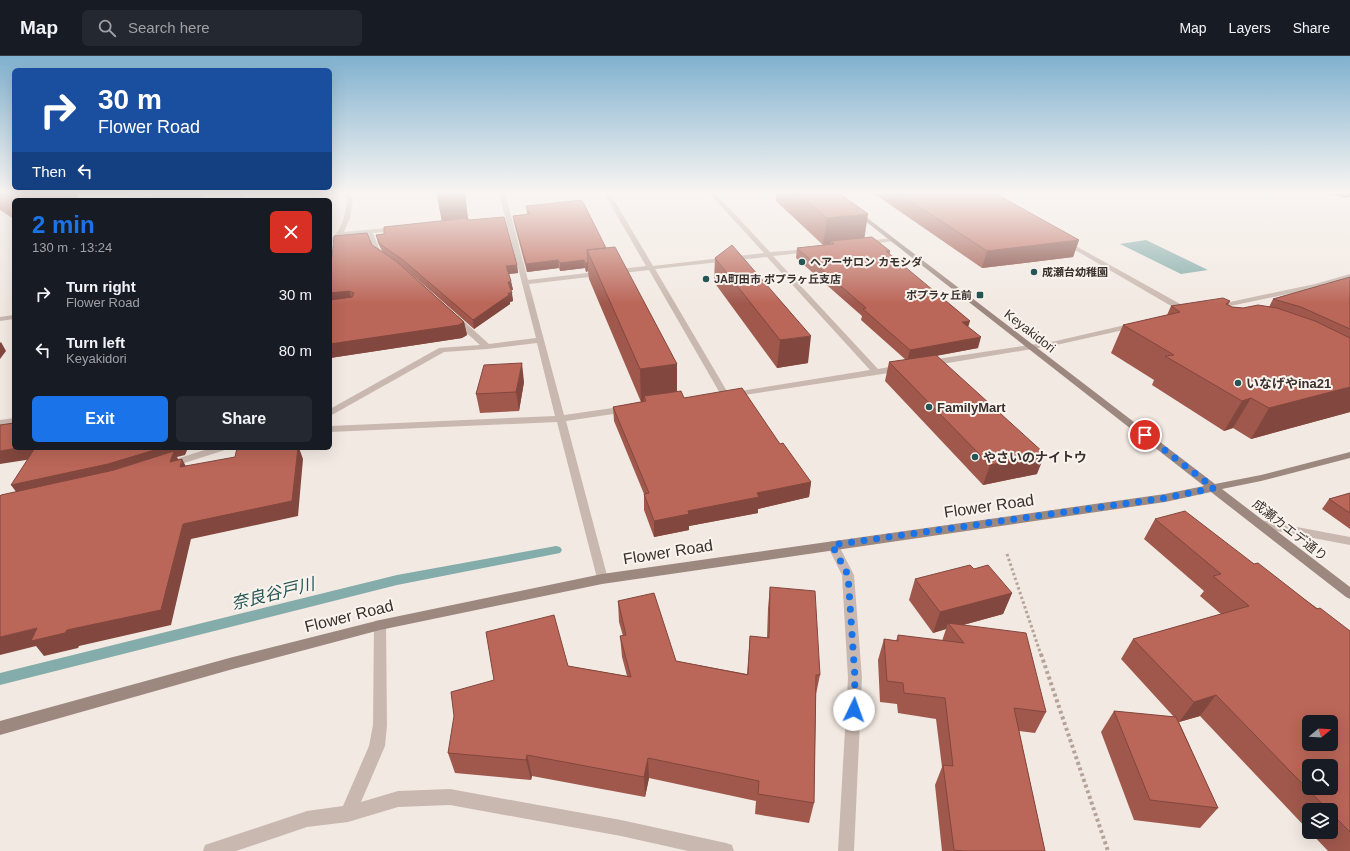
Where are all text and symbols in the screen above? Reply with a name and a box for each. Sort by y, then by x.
search box [82,10,362,46]
text: Map [20,17,58,38]
icon: search [96,17,118,39]
text: Search here [128,19,210,36]
text: Map [1179,20,1207,36]
text: Layers [1229,20,1271,36]
text: Share [1293,20,1330,36]
icon: right [32,84,84,136]
text: 30 m [98,84,162,115]
text: Flower Road [98,117,200,137]
icon: left [74,160,96,182]
text: Then [32,163,66,180]
text: 2 min [32,211,95,238]
button: close [270,211,312,253]
text: 130 m · 13:24 [32,240,112,255]
place label: ヘアーサロン カモシダ [810,256,922,268]
marker: ヘアーサロン カモシダ [797,257,807,267]
place label: 成瀬台幼稚園 [1042,266,1108,278]
marker: 成瀬台幼稚園 [1029,267,1039,277]
place label: JA町田市 ポプラヶ丘支店 [714,273,841,285]
marker: JA町田市 ポプラヶ丘支店 [701,274,711,284]
text: Turn right [66,278,136,295]
icon: right [32,283,54,305]
text: 30 m [279,286,312,303]
place label: ポプラヶ丘前 [906,289,972,301]
marker: ポプラヶ丘前 [975,290,985,300]
text: Flower Road [66,295,140,310]
street label: Keyakidori [1001,306,1059,356]
text: Turn left [66,334,125,351]
icon: left [32,339,54,361]
text: 80 m [279,342,312,359]
text: Keyakidori [66,351,127,366]
place label: いなげやina21 [1246,376,1331,391]
marker: いなげやina21 [1233,378,1243,388]
button: Exit [32,396,168,442]
button: Share [176,396,312,442]
place label: FamilyMart [937,400,1006,415]
marker: FamilyMart [924,402,934,412]
pin [1128,418,1162,452]
icon: arrive [1134,424,1156,446]
place label: やさいのナイトウ [983,450,1087,465]
marker: やさいのナイトウ [970,452,980,462]
street label: Flower Road [943,491,1035,521]
street label: 成瀬カエデ通り [1250,496,1330,564]
street label: Flower Road [622,537,714,567]
water label: 奈良谷戸川 [229,574,318,613]
street label: Flower Road [303,597,395,635]
position arrow [833,689,875,731]
north arrow [1302,715,1338,751]
map controls [1302,715,1338,839]
button: search [1302,759,1338,795]
button: layers [1302,803,1338,839]

